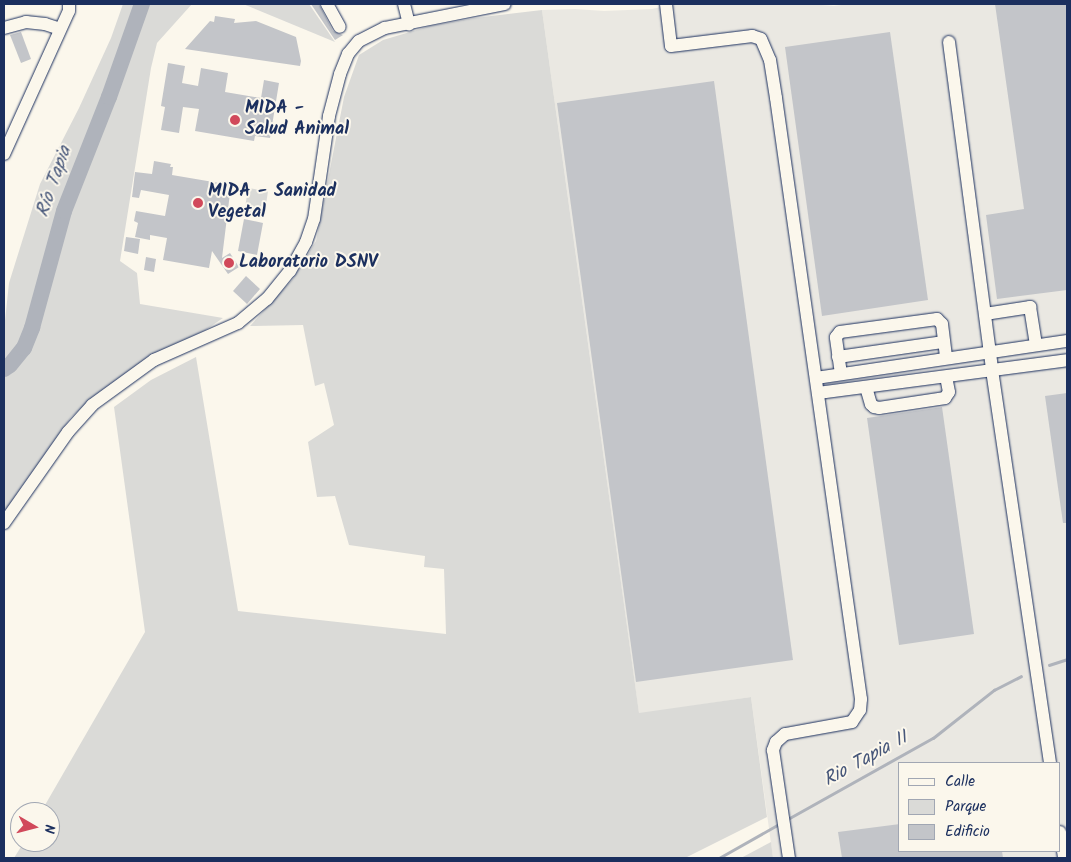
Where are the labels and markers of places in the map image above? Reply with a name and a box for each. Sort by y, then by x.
place label: MIDA - Salud Animal [245,99,349,142]
marker: MIDA - Salud Animal [229,114,241,126]
place label: MIDA - Sanidad Vegetal [208,182,336,224]
marker: MIDA - Sanidad Vegetal [192,197,204,209]
place label: Laboratorio DSNV [239,252,378,274]
marker: Laboratorio DSNV [223,257,235,269]

